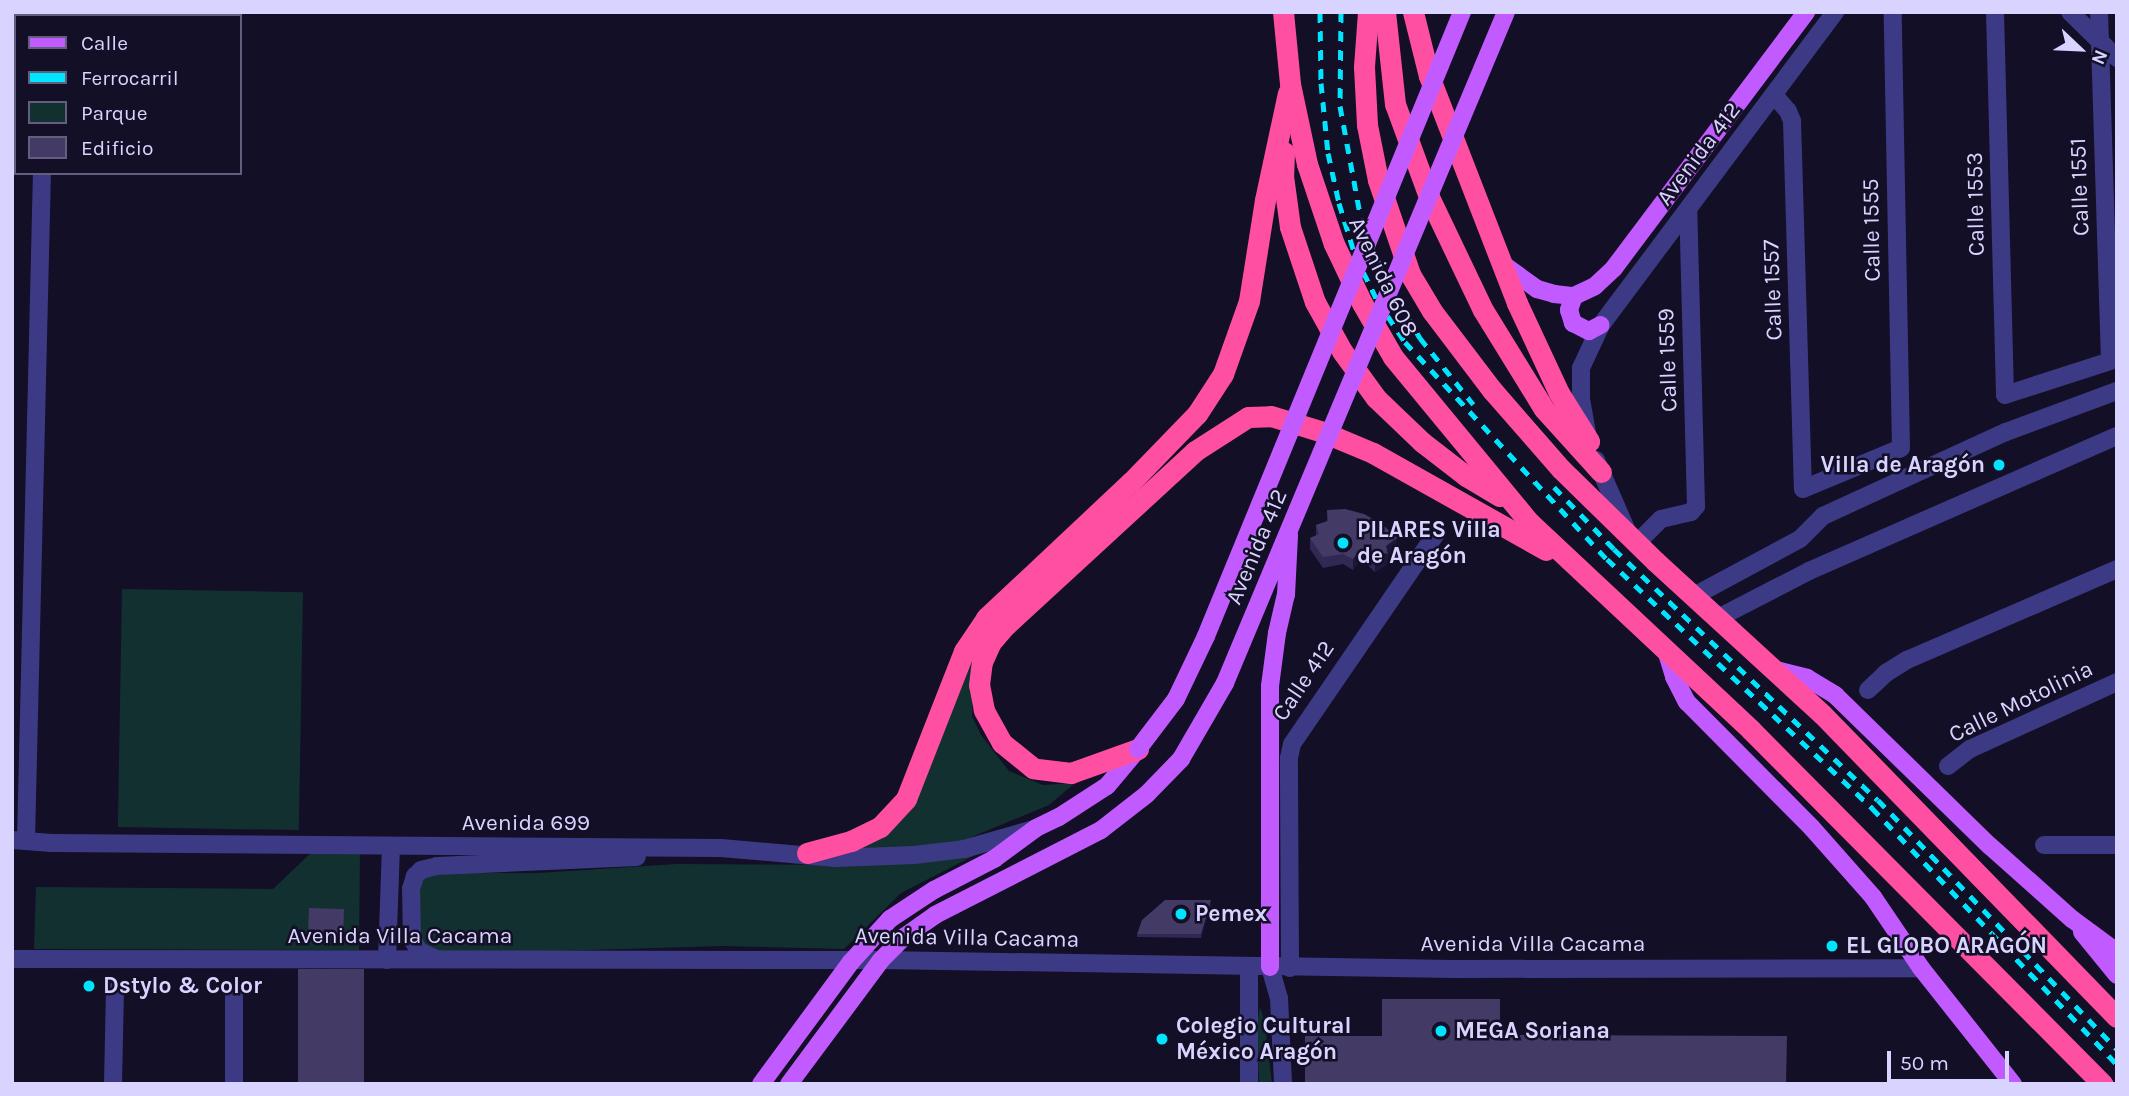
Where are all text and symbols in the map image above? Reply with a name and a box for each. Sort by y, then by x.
legend [14,14,242,175]
north arrow [2045,14,2115,84]
text: Calle [81,31,128,55]
text: N [2087,47,2112,68]
text: Ferrocarril [81,66,179,90]
street label: Avenida 412 [1651,97,1747,211]
text: Parque [81,101,148,125]
text: Edificio [81,136,154,160]
street label: Calle 1551 [2064,138,2096,236]
street label: Calle 1553 [1961,152,1991,256]
street label: Calle 1555 [1857,178,1887,282]
street label: Avenida 608 [1342,213,1424,341]
street label: Calle 1557 [1757,239,1789,341]
street label: Calle 1559 [1652,308,1684,412]
place label: Villa de Aragón [1821,451,1985,479]
marker: Villa de Aragón [1991,457,2007,473]
street label: Avenida 412 [1220,485,1294,609]
place label: PILARES Villa de Aragón [1357,516,1501,570]
marker: PILARES Villa de Aragón [1335,535,1351,551]
street label: Calle 412 [1267,636,1341,726]
street label: Calle Motolinia [1944,655,2098,749]
street label: Avenida 699 [462,809,590,837]
place label: Pemex [1195,900,1267,928]
marker: Pemex [1173,906,1189,922]
street label: Avenida Villa Cacama [288,922,512,950]
street label: Avenida Villa Cacama [854,922,1080,954]
street label: Avenida Villa Cacama [1421,930,1645,958]
place label: EL GLOBO ARAGÓN [1846,932,2047,960]
marker: EL GLOBO ARAGÓN [1824,938,1840,954]
place label: Dstylo & Color [103,972,262,1000]
marker: Dstylo & Color [81,978,97,994]
place label: Colegio Cultural México Aragón [1176,1012,1352,1066]
place label: MEGA Soriana [1455,1017,1610,1045]
marker: MEGA Soriana [1433,1023,1449,1039]
marker: Colegio Cultural México Aragón [1154,1031,1170,1047]
scale bar [1891,1036,2014,1080]
text: 50 m [1900,1051,1949,1075]

